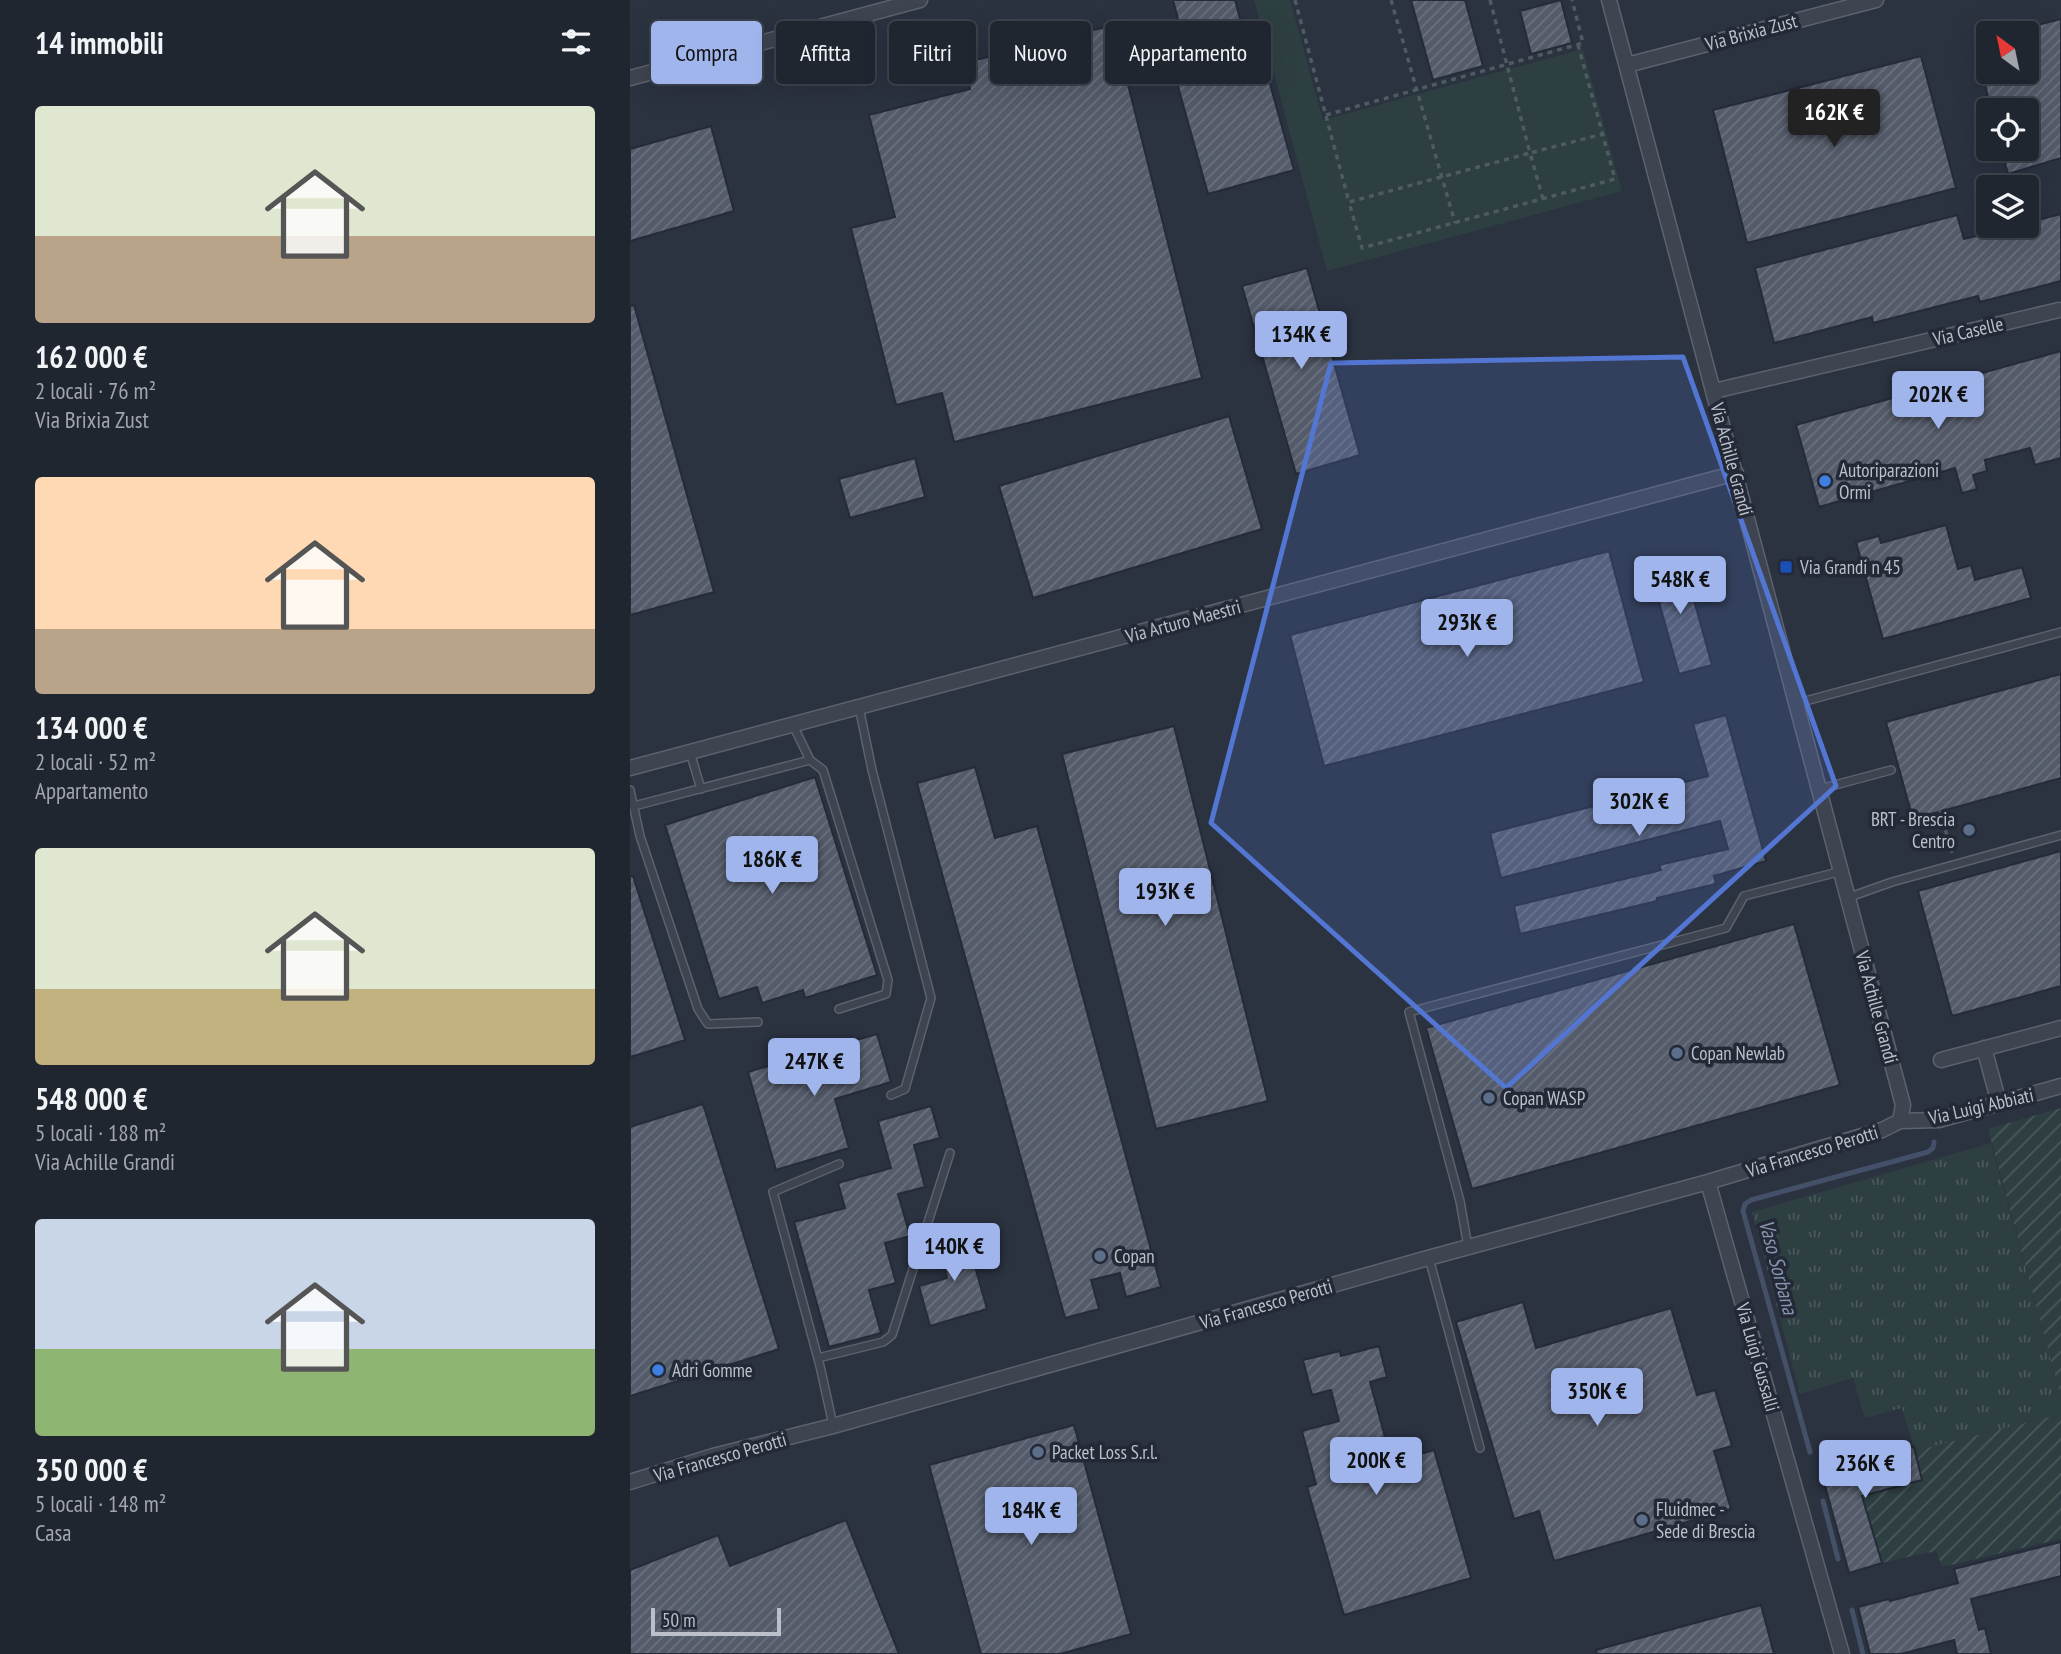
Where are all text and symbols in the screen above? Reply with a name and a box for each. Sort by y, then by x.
street label: Via Brixia Zust [1702,8,1800,56]
chip: Compra [651,21,762,84]
chip: Affitta [776,21,875,84]
chip: Filtri [889,21,976,84]
chip: Nuovo [990,21,1091,84]
chip: Appartamento [1105,21,1271,84]
north arrow [1976,21,2039,84]
map controls [1976,21,2039,238]
text: 14 immobili [35,23,164,62]
icon: filters [557,23,595,61]
pin: 162K € [1777,90,1891,149]
text: 162K € [1804,97,1864,126]
button: locate [1976,98,2039,161]
icon: home [252,151,378,277]
button: layers [1976,175,2039,238]
street label: Via Caselle [1929,311,2006,351]
pin: 134K € [1244,312,1358,371]
text: 134K € [1271,319,1331,348]
text: 162 000 € [35,337,148,376]
pin: 202K € [1881,372,1995,431]
text: 2 locali · 76 m² [35,376,156,405]
text: 202K € [1908,379,1968,408]
street label: Via Achille Grandi [1705,399,1759,518]
text: Via Brixia Zust [35,405,149,434]
place label: Autoriparazioni Ormi [1839,458,1939,504]
marker: Autoriparazioni Ormi [1817,473,1833,489]
icon: home [252,522,378,648]
place label: Via Grandi n 45 [1799,555,1901,579]
pin: 548K € [1623,556,1737,616]
marker: Via Grandi n 45 [1778,559,1794,575]
text: 548K € [1650,564,1710,593]
street label: Via Arturo Maestri [1122,594,1243,648]
pin: 293K € [1410,600,1524,659]
text: 293K € [1437,607,1497,636]
text: 134 000 € [35,708,148,747]
text: 2 locali · 52 m² [35,747,156,776]
text: Appartamento [35,776,148,805]
pin: 302K € [1582,778,1696,838]
text: 302K € [1609,786,1669,815]
place label: BRT - Brescia Centro [1871,807,1955,853]
marker: BRT - Brescia Centro [1961,822,1977,838]
pin: 186K € [715,836,829,896]
text: 186K € [742,844,802,873]
pin: 193K € [1108,869,1222,928]
text: 193K € [1135,876,1195,905]
icon: home [252,893,378,1019]
street label: Via Achille Grandi [1850,947,1904,1066]
pin: 247K € [757,1038,871,1098]
place label: Copan Newlab [1691,1041,1785,1065]
marker: Copan Newlab [1669,1045,1685,1061]
text: 247K € [784,1046,844,1075]
text: 548 000 € [35,1079,148,1118]
street label: Via Luigi Abbiati [1925,1082,2036,1130]
place label: Copan WASP [1503,1086,1586,1110]
marker: Copan WASP [1481,1090,1497,1106]
text: 5 locali · 188 m² [35,1118,166,1147]
street label: Via Francesco Perotti [1742,1120,1881,1183]
text: Via Achille Grandi [35,1147,175,1176]
water label: Vaso Sorbana [1753,1217,1804,1319]
pin: 140K € [897,1224,1011,1283]
text: 140K € [924,1231,984,1260]
place label: Copan [1114,1244,1155,1268]
marker: Copan [1092,1248,1108,1264]
icon: home [252,1264,378,1390]
street label: Via Francesco Perotti [1196,1274,1335,1335]
street label: Via Luigi Gussalli [1731,1299,1785,1414]
place label: Adri Gomme [672,1358,753,1382]
marker: Adri Gomme [650,1362,666,1378]
pin: 350K € [1540,1368,1654,1428]
text: 350K € [1567,1376,1627,1405]
street label: Via Francesco Perotti [650,1427,789,1488]
pin: 200K € [1319,1438,1433,1497]
place label: Packet Loss S.r.l. [1052,1440,1158,1464]
pin: 236K € [1808,1440,1922,1500]
marker: Packet Loss S.r.l. [1030,1444,1046,1460]
text: 200K € [1346,1445,1406,1474]
text: 236K € [1835,1448,1895,1477]
text: 350 000 € [35,1450,148,1489]
pin: 184K € [974,1488,1088,1547]
text: 5 locali · 148 m² [35,1489,166,1518]
text: 184K € [1001,1495,1061,1524]
place label: Fluidmec - Sede di Brescia [1656,1497,1755,1543]
marker: Fluidmec - Sede di Brescia [1634,1512,1650,1528]
text: Casa [35,1518,71,1547]
scale bar [651,1605,780,1637]
text: 50 m [662,1608,696,1632]

